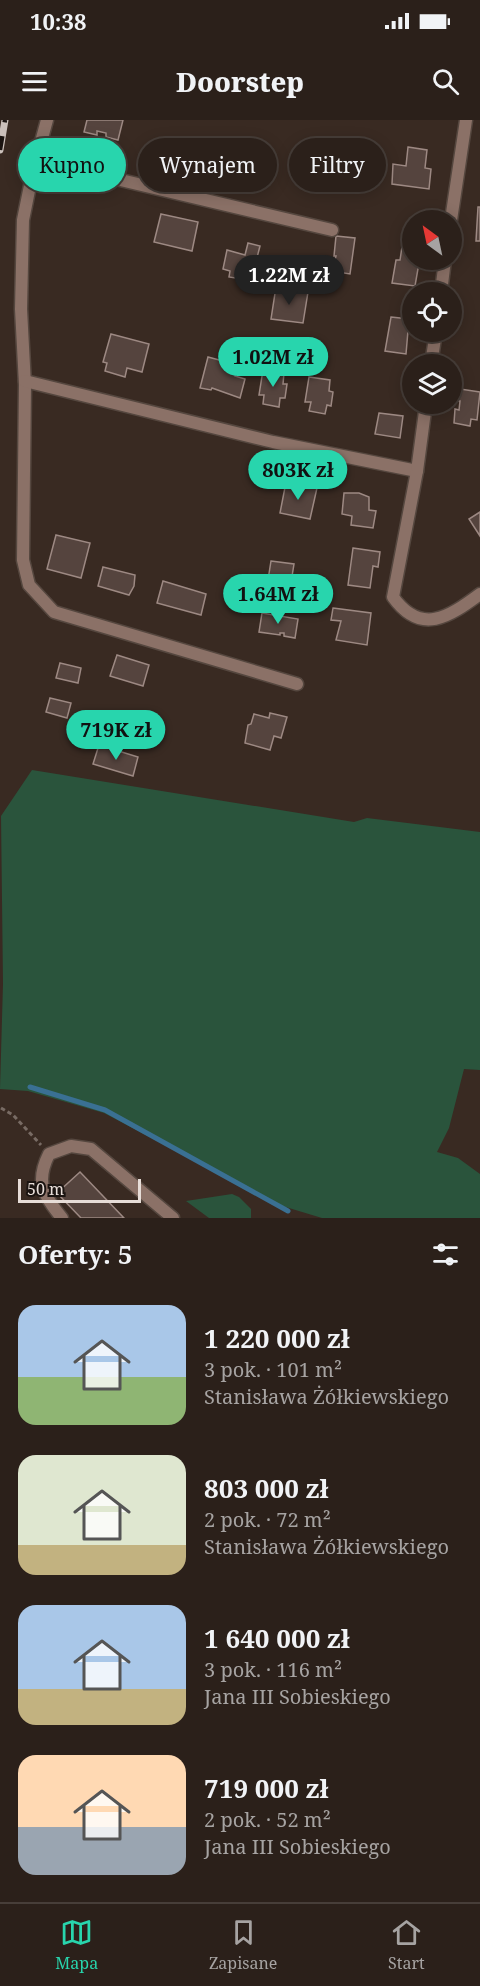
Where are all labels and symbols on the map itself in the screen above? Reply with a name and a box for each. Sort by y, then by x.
north arrow [402,210,462,270]
pin: 1.22M zł [227,255,351,306]
pin: 1.02M zł [211,337,335,388]
pin: 803K zł [243,450,353,501]
pin: 1.64M zł [216,574,340,625]
pin: 719K zł [61,710,171,761]
scale bar [18,1176,141,1204]

